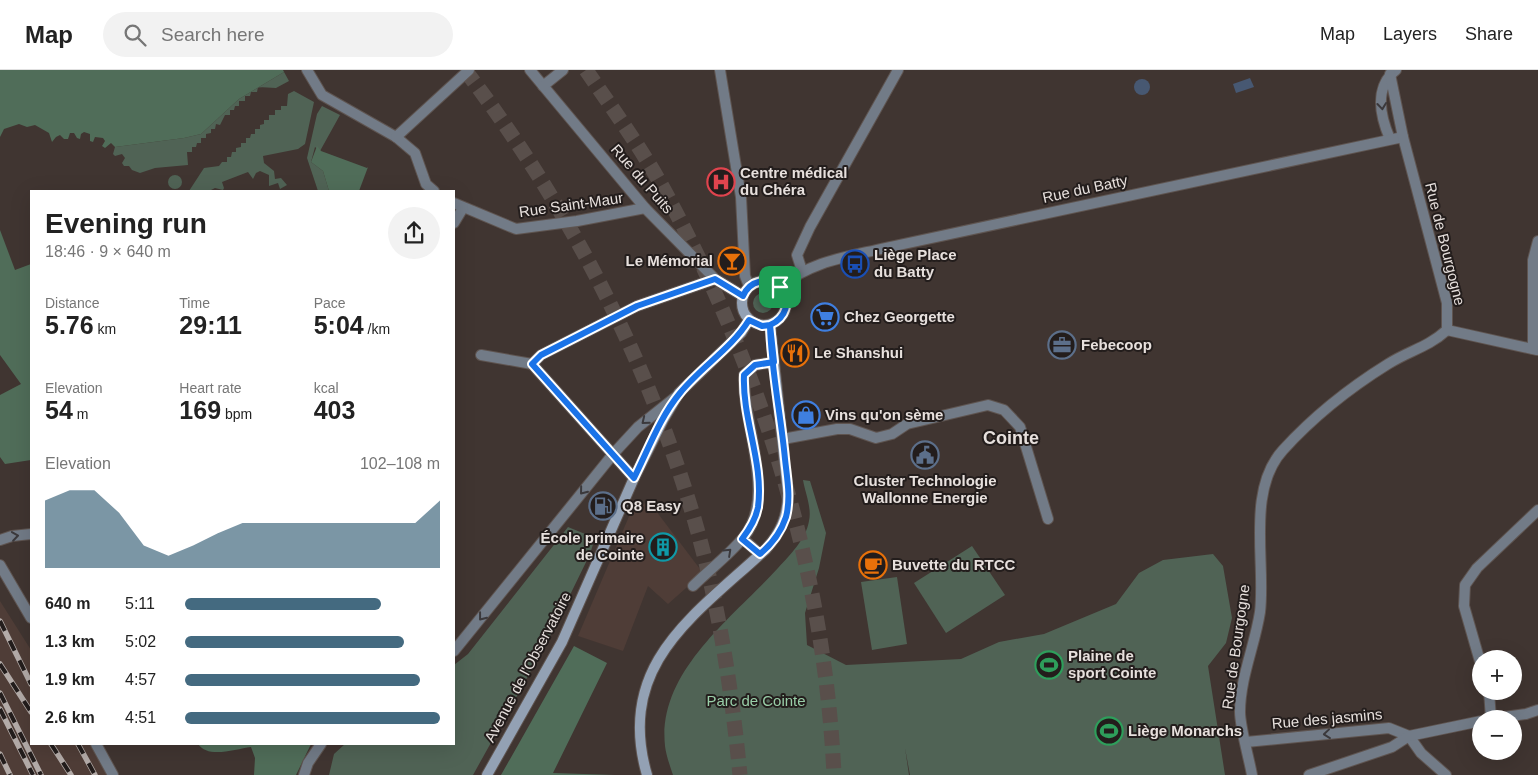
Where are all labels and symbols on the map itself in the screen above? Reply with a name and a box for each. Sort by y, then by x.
one-way arrow [1376,102,1387,110]
street label: Rue du Puits [608,141,677,217]
place label: Centre médical du Chéra [740,164,848,198]
hospital icon: Centre médical du Chéra [706,167,736,197]
street label: Rue du Batty [1041,171,1130,206]
street label: Rue de Bourgogne [1422,181,1469,307]
street label: Rue Saint-Maur [518,189,624,220]
bar icon: Le Mémorial [717,246,747,276]
place label: Liège Place du Batty [874,246,957,280]
bus stop icon: Liège Place du Batty [840,249,870,279]
place label: Le Mémorial [625,252,713,269]
pin [759,266,801,308]
supermarket icon: Chez Georgette [810,302,840,332]
place label: Chez Georgette [844,308,955,325]
office icon: Febecoop [1047,330,1077,360]
place label: Febecoop [1081,336,1152,353]
restaurant icon: Le Shanshui [780,338,810,368]
place label: Le Shanshui [814,344,903,361]
shop icon: Vins qu'on sème [791,400,821,430]
place label: Vins qu'on sème [825,406,943,423]
one-way arrow [642,416,651,424]
district label: Cointe [983,428,1039,448]
public building icon: Cluster Technologie Wallonne Energie [910,440,940,470]
place label: Cluster Technologie Wallonne Energie [853,472,997,506]
one-way arrow [581,485,589,494]
fuel station icon: Q8 Easy [588,491,618,521]
place label: Q8 Easy [622,497,682,514]
place label: École primaire de Cointe [541,529,644,563]
one-way arrow [11,531,20,541]
building icon: École primaire de Cointe [648,532,678,562]
one-way arrow [723,549,732,558]
cafe icon: Buvette du RTCC [858,550,888,580]
place label: Buvette du RTCC [892,556,1016,573]
street label: Rue de Bourgogne [1218,583,1253,710]
street label: Avenue de l'Observatoire [481,589,574,745]
one-way arrow [478,612,487,621]
place label: Plaine de sport Cointe [1068,647,1156,681]
sports icon: Plaine de sport Cointe [1034,650,1064,680]
park label: Parc de Cointe [706,692,806,709]
street label: Rue des jasmins [1271,705,1383,732]
sports icon: Liège Monarchs [1094,716,1124,746]
place label: Liège Monarchs [1128,722,1242,739]
one-way arrow [1323,728,1331,739]

